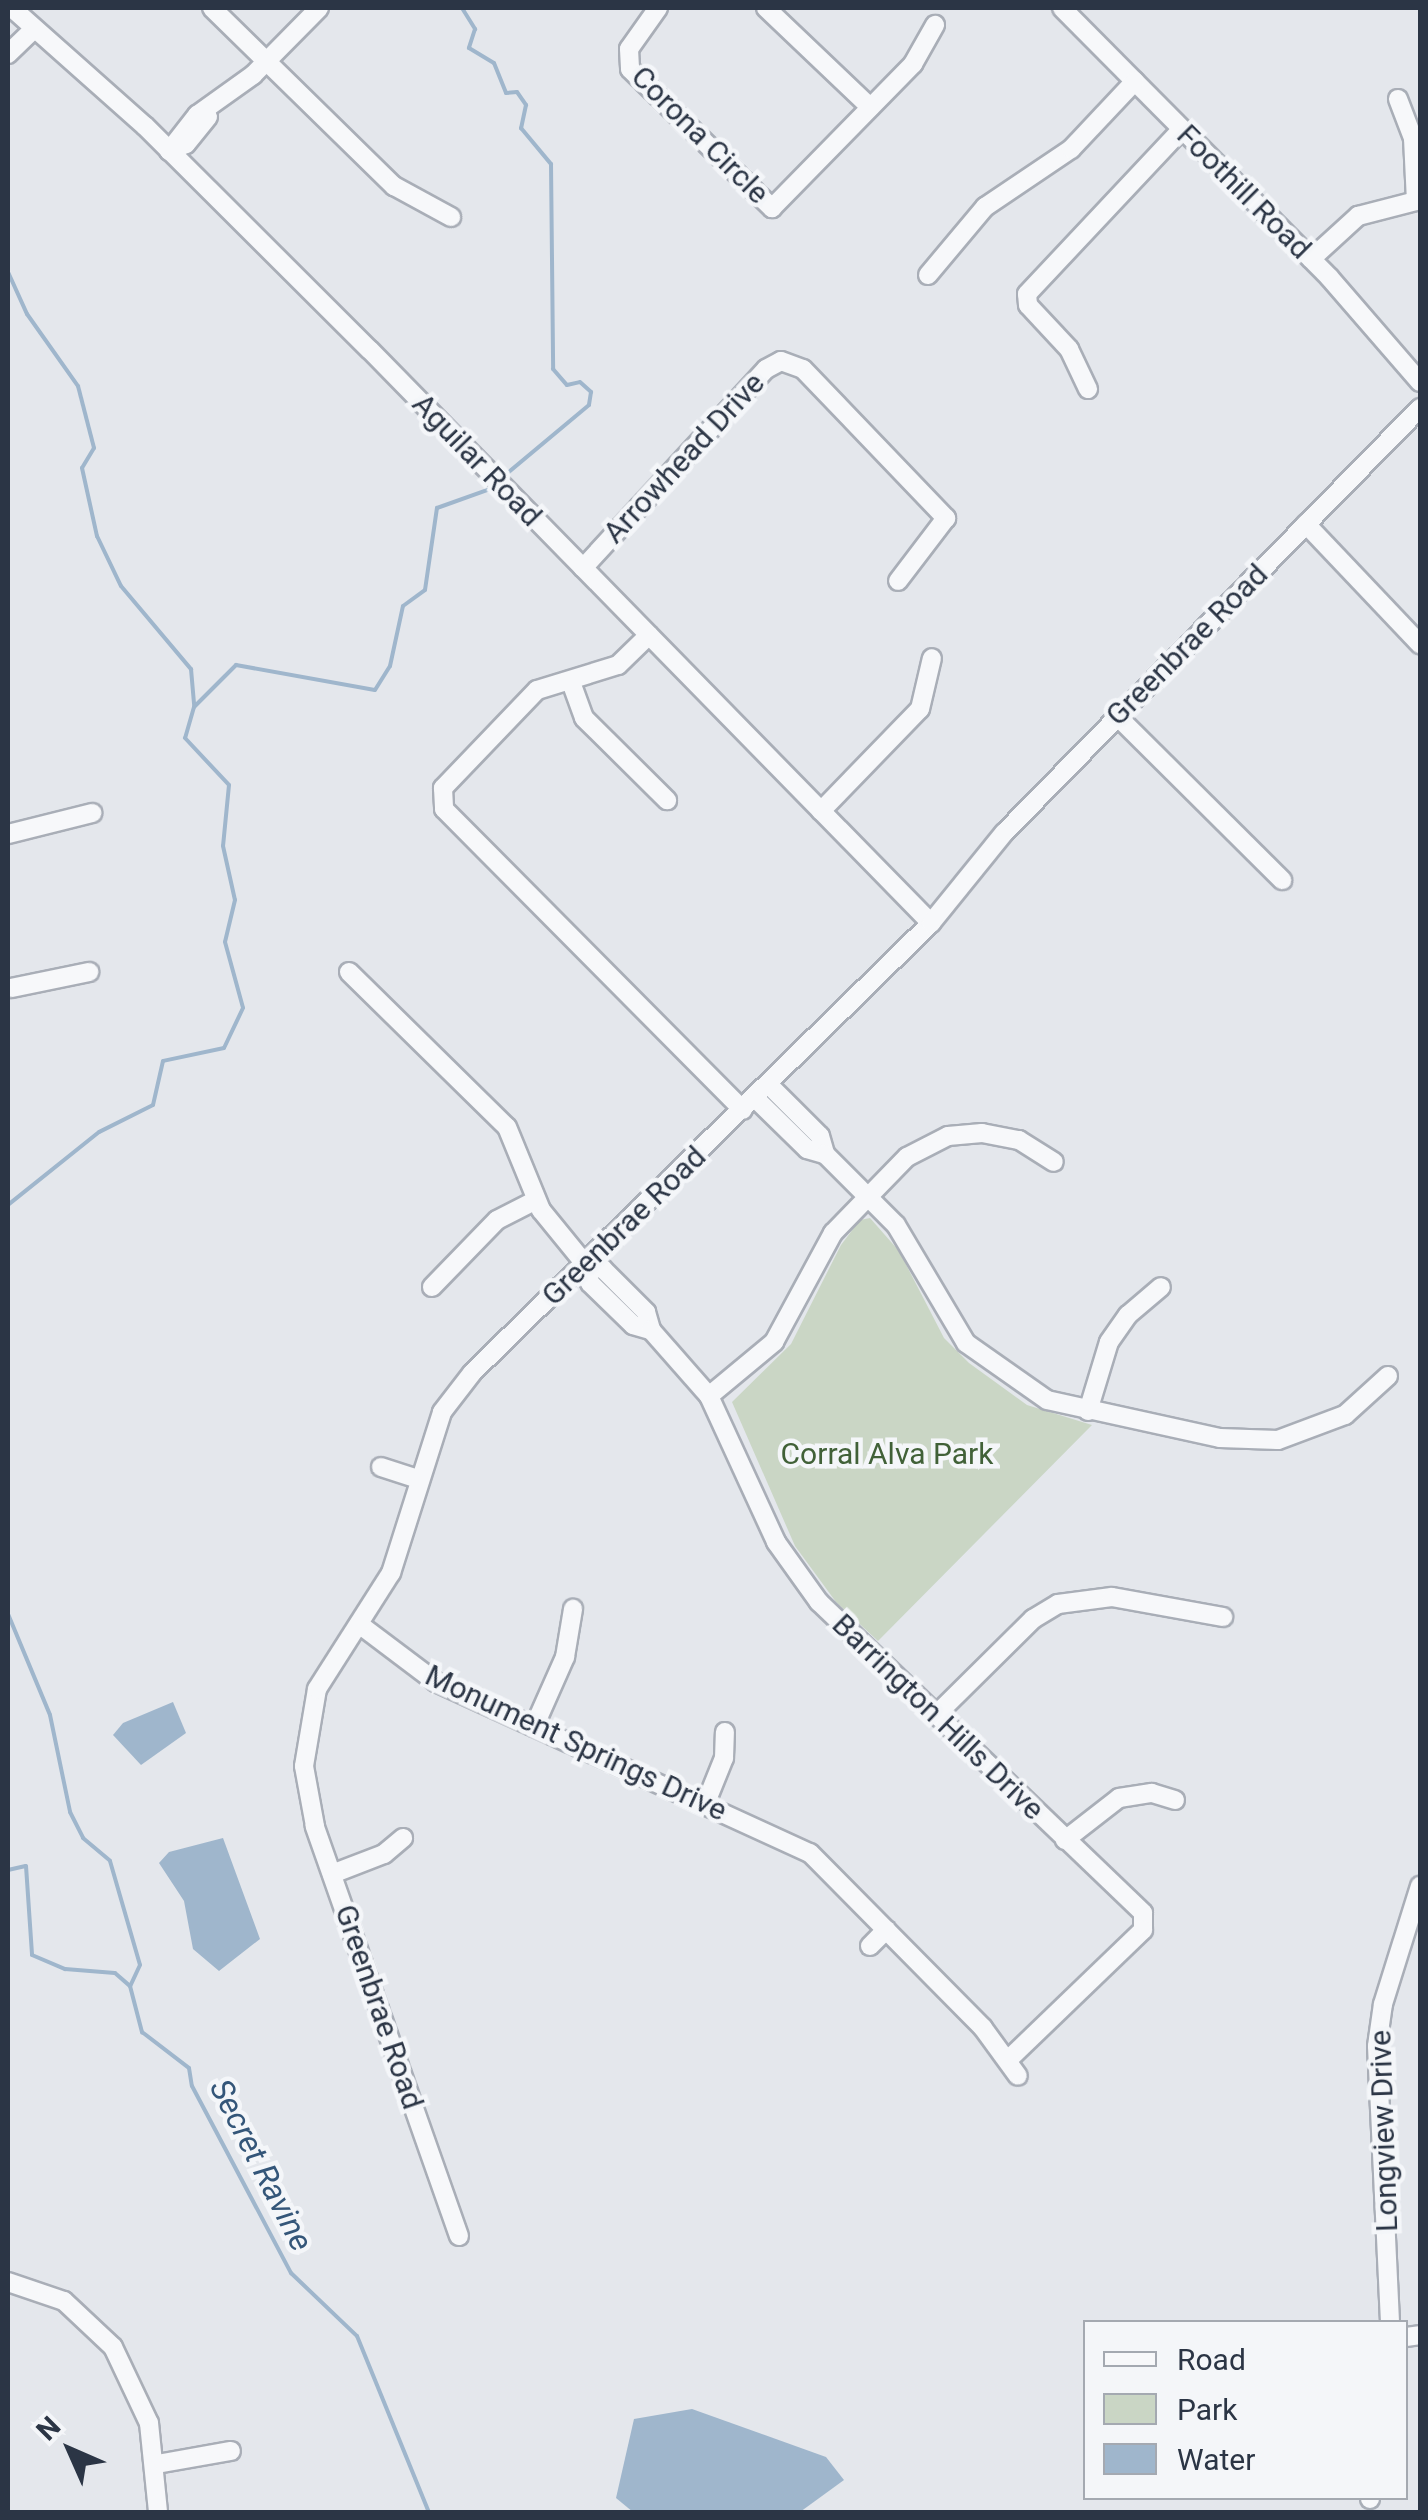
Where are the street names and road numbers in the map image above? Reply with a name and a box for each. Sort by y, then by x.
street label: Corona Circle [624,59,776,211]
street label: Foothill Road [1169,117,1319,267]
street label: Arrowhead Drive [596,365,772,551]
street label: Aguilar Road [405,386,549,534]
street label: Greenbrae Road [1099,557,1275,733]
street label: Greenbrae Road [535,1139,713,1313]
street label: Barrington Hills Drive [825,1607,1051,1827]
street label: Monument Springs Drive [420,1657,732,1829]
street label: Greenbrae Road [327,1900,431,2114]
street label: Longview Drive [1362,2030,1406,2232]

